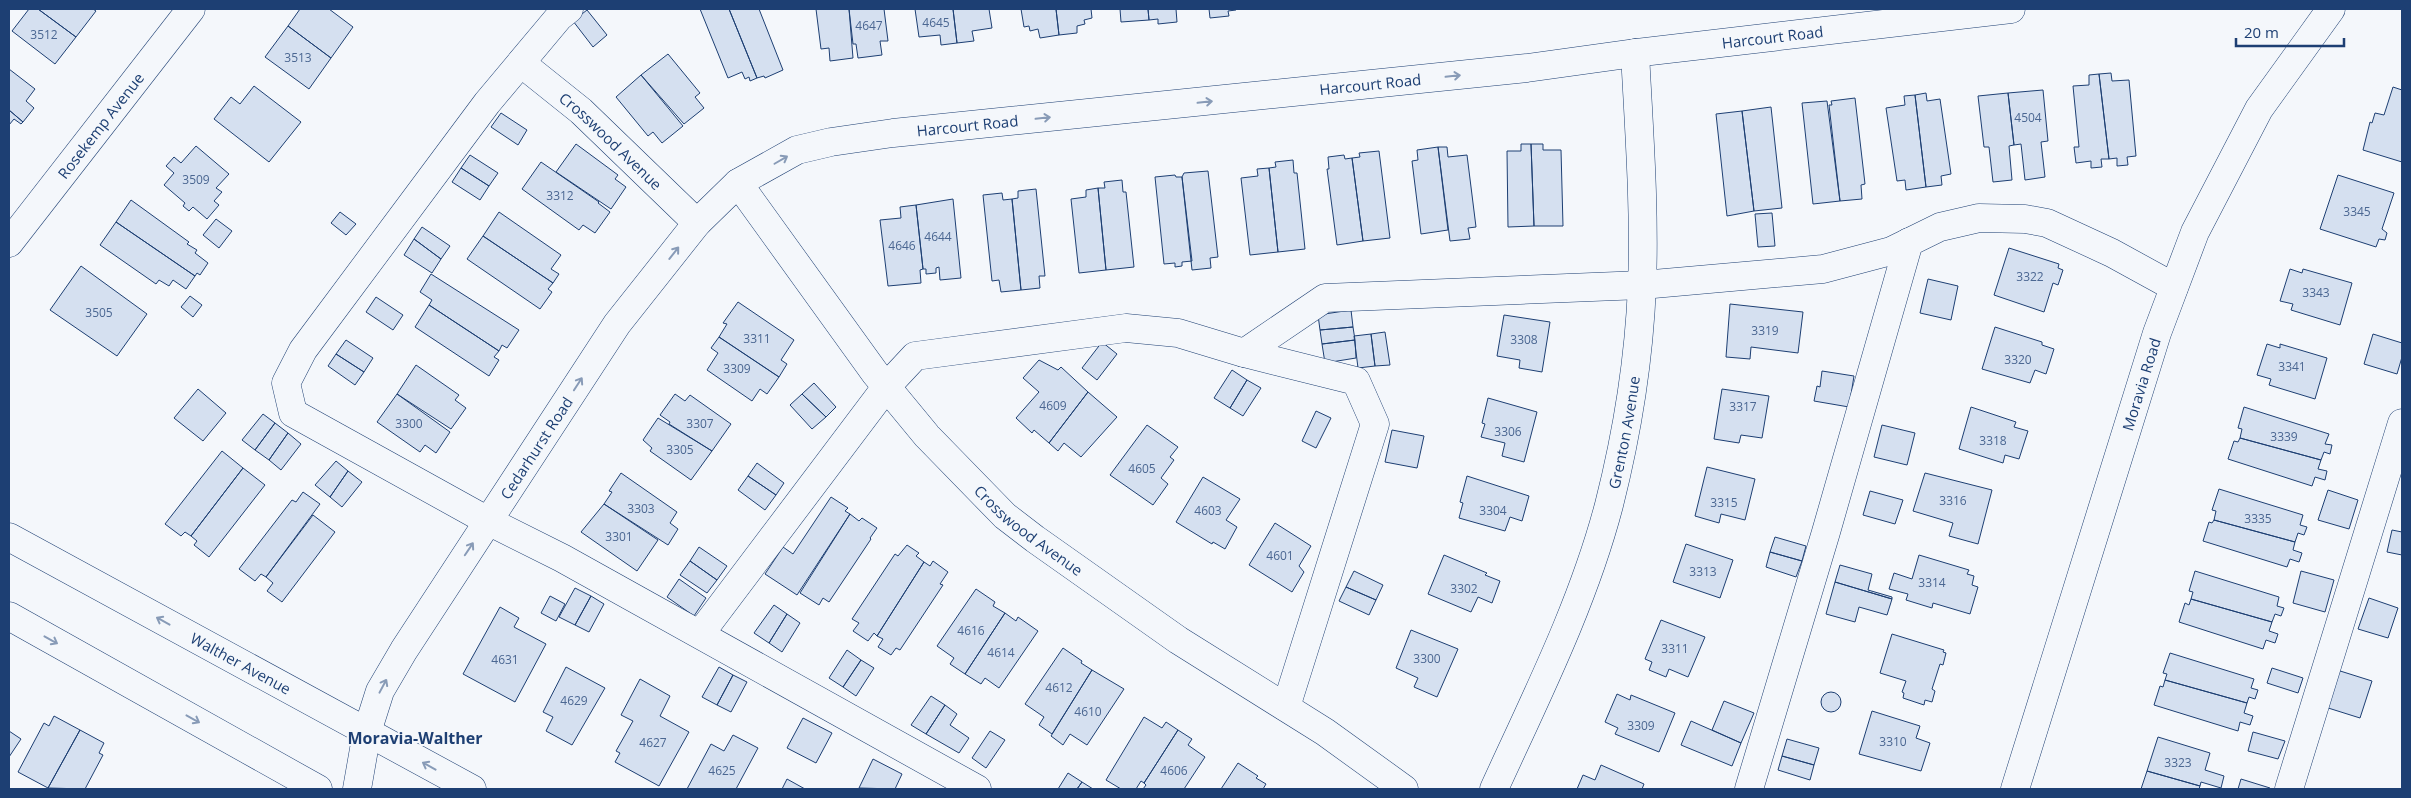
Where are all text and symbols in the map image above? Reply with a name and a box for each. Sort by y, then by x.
house number: 4645 [922,14,950,31]
scale bar [2236,15,2344,47]
house number: 4647 [855,17,883,34]
street label: Harcourt Road [1721,21,1824,53]
text: 20 m [2244,22,2279,42]
house number: 3512 [30,26,58,43]
house number: 3513 [284,49,312,66]
street label: Rosekemp Avenue [53,68,148,183]
street label: Harcourt Road [1318,69,1422,99]
one-way arrow [1445,71,1461,81]
street label: Crosswood Avenue [555,88,666,194]
one-way arrow [1197,97,1213,107]
house number: 4504 [2014,109,2042,126]
street label: Harcourt Road [916,110,1019,141]
one-way arrow [1035,113,1051,123]
one-way arrow [773,155,788,165]
house number: 3509 [182,171,210,188]
house number: 3312 [546,187,574,204]
house number: 3345 [2343,203,2371,220]
house number: 4644 [924,228,952,245]
house number: 4646 [888,237,916,254]
one-way arrow [668,247,679,260]
house number: 3322 [2016,268,2044,285]
house number: 3343 [2302,284,2330,301]
house number: 3505 [85,304,113,321]
house number: 3319 [1751,322,1779,339]
house number: 3311 [743,330,771,347]
house number: 3308 [1510,331,1538,348]
street label: Moravia Road [2117,335,2165,433]
house number: 3320 [2004,351,2032,368]
house number: 3341 [2278,358,2306,375]
house number: 3309 [723,360,751,377]
street label: Grenton Avenue [1603,375,1644,491]
one-way arrow [573,377,583,391]
street label: Cedarhurst Road [495,393,577,503]
house number: 4609 [1039,397,1067,414]
house number: 3317 [1729,398,1757,415]
house number: 3300 [395,415,423,432]
house number: 3307 [686,415,714,432]
house number: 3306 [1494,423,1522,440]
house number: 3339 [2270,428,2298,445]
house number: 3318 [1979,432,2007,449]
house number: 3305 [666,441,694,458]
house number: 4605 [1128,460,1156,477]
street label: Crosswood Avenue [970,481,1087,580]
house number: 3316 [1939,492,1967,509]
house number: 3315 [1710,494,1738,511]
house number: 3303 [627,500,655,517]
house number: 4603 [1194,502,1222,519]
house number: 3304 [1479,502,1507,519]
house number: 3335 [2244,510,2272,527]
house number: 3301 [605,528,633,545]
one-way arrow [464,542,474,556]
house number: 4601 [1266,547,1294,564]
house number: 3313 [1689,563,1717,580]
house number: 3314 [1918,574,1946,591]
house number: 3302 [1450,580,1478,597]
one-way arrow [156,616,171,626]
house number: 4616 [957,622,985,639]
street label: Walther Avenue [187,628,295,699]
one-way arrow [44,635,59,645]
house number: 3311 [1661,640,1689,657]
house number: 4614 [987,644,1015,661]
house number: 3300 [1413,650,1441,667]
house number: 4631 [491,651,519,668]
one-way arrow [378,679,388,694]
house number: 4612 [1045,679,1073,696]
house number: 4629 [560,692,588,709]
house number: 4610 [1074,703,1102,720]
one-way arrow [186,715,200,725]
house number: 3309 [1627,717,1655,734]
district label: Moravia-Walther [348,727,482,749]
house number: 3310 [1879,733,1907,750]
house number: 4627 [639,734,667,751]
house number: 3323 [2164,754,2192,771]
one-way arrow [421,761,436,771]
house number: 4625 [708,762,736,779]
house number: 4606 [1160,762,1188,779]

